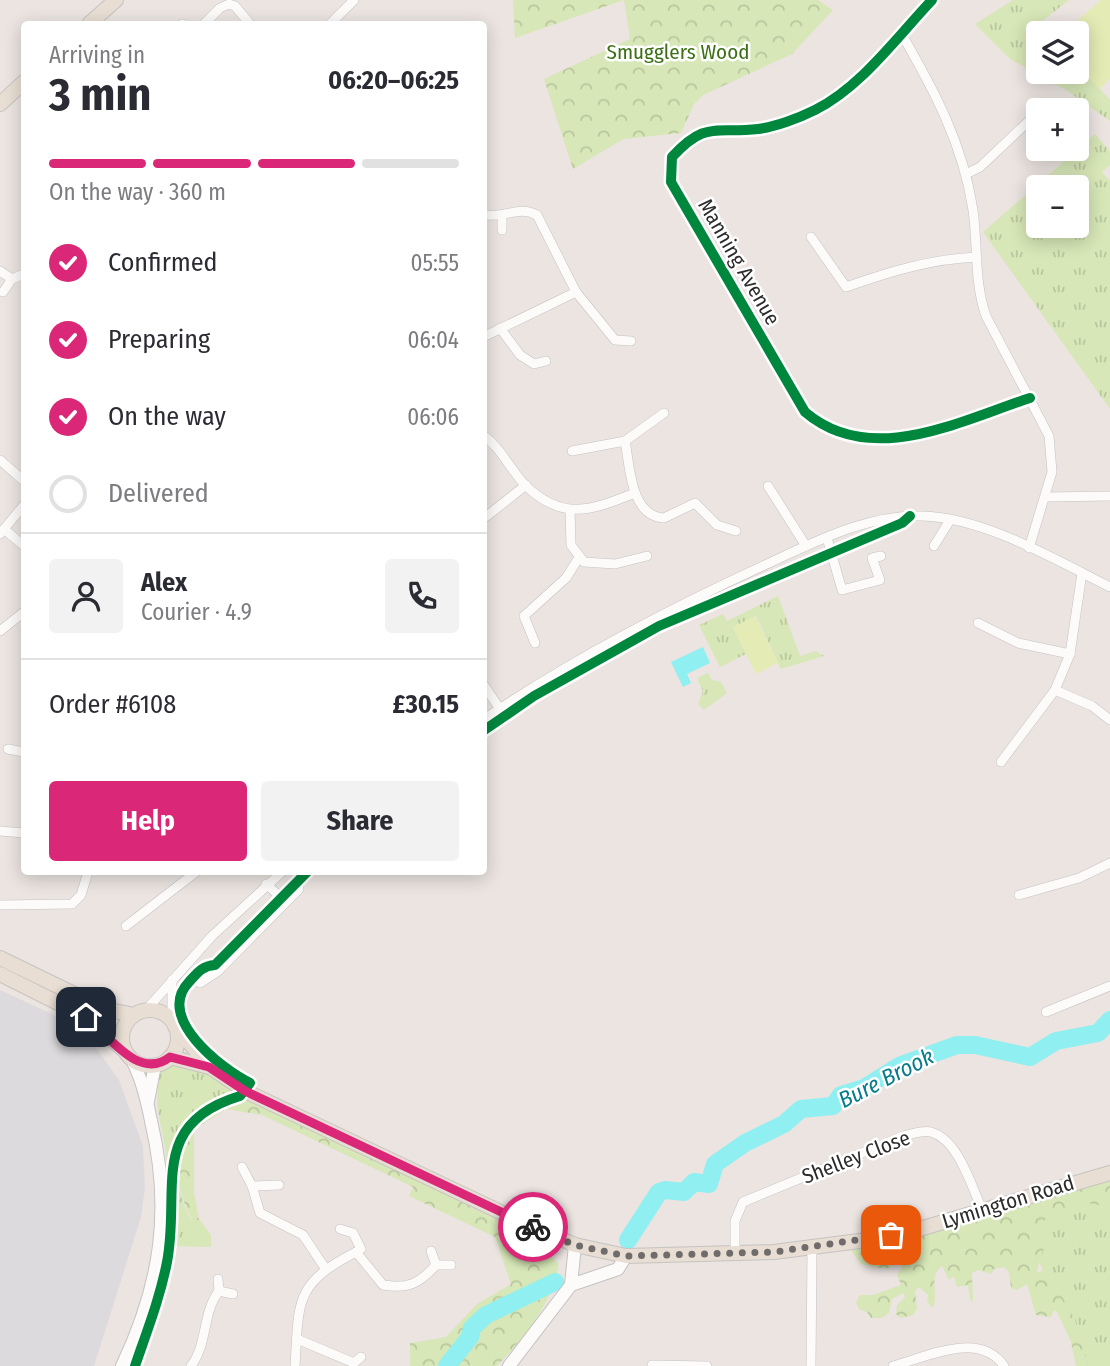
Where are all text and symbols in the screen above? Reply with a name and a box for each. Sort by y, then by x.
map controls [1026,21,1089,238]
button: layers [1026,21,1089,84]
park label: Smugglers Wood [607,39,749,65]
text: Arriving in [49,41,145,69]
text: 06:20–06:25 [328,65,459,96]
text: 3 min [49,67,151,122]
button: + [1026,98,1089,161]
button: − [1026,175,1089,238]
text: On the way · 360 m [49,178,226,206]
street label: Manning Avenue [692,194,786,330]
icon: check [49,244,87,282]
text: Confirmed [108,247,218,278]
text: 05:55 [410,249,459,277]
icon: check [49,321,87,359]
text: Preparing [108,324,210,355]
text: 06:04 [408,326,459,354]
icon: check [49,398,87,436]
text: On the way [108,401,226,432]
text: 06:06 [407,403,459,431]
text: Delivered [108,478,209,509]
button: person [49,559,123,633]
button: phone [385,559,459,633]
text: Alex [141,567,187,598]
text: Courier · 4.9 [141,598,252,626]
text: Order #6108 [49,689,176,720]
text: £30.15 [393,689,459,720]
button: Help [49,781,247,861]
button: Share [261,781,459,861]
pin [56,987,116,1047]
icon: home [67,998,105,1036]
water label: Bure Brook [834,1042,938,1114]
street label: Shelley Close [798,1124,914,1190]
street label: Lymington Road [939,1170,1077,1234]
courier [498,1192,568,1262]
pin [861,1205,921,1265]
icon: bike [514,1208,552,1246]
icon: bag [872,1216,910,1254]

